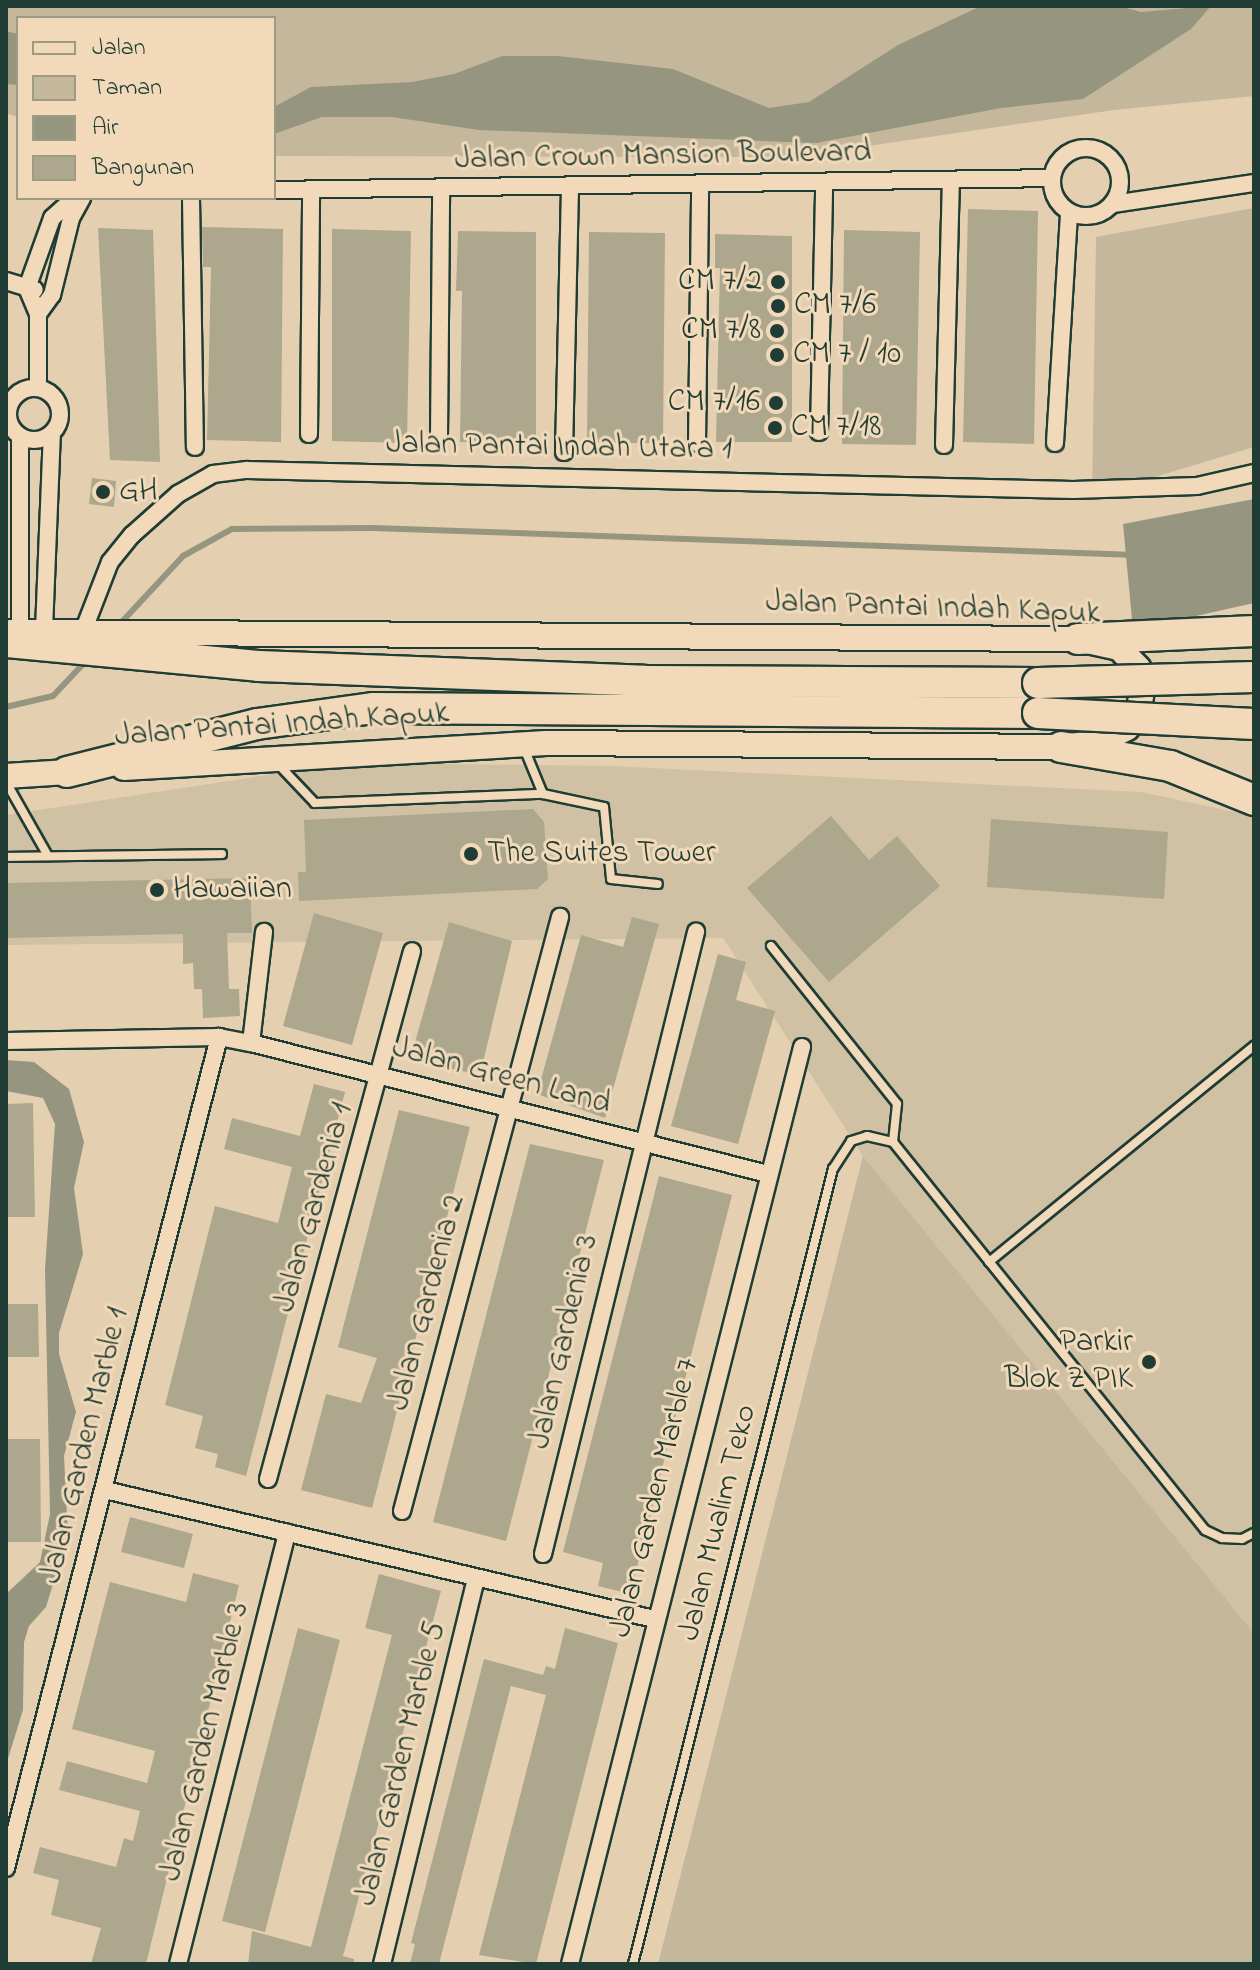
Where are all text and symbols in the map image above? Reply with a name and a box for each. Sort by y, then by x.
legend [16,16,276,200]
text: Jalan [92,31,146,66]
text: Taman [92,71,162,106]
text: Air [92,111,119,146]
street label: Jalan Crown Mansion Boulevard [454,134,872,180]
text: Bangunan [92,151,194,186]
place label: CM 7/2 [678,263,762,301]
marker: CM 7/2 [769,273,787,291]
place label: CM 7/6 [794,287,876,325]
marker: CM 7/6 [769,297,787,315]
place label: CM 7/8 [681,312,761,350]
marker: CM 7/8 [768,322,786,340]
place label: CM 7 / 10 [793,336,901,374]
marker: CM 7 / 10 [768,346,786,364]
place label: CM 7/16 [668,384,760,422]
marker: CM 7/16 [767,394,785,412]
place label: CM 7/18 [791,409,881,447]
marker: CM 7/18 [766,419,784,437]
street label: Jalan Pantai Indah Utara 1 [386,426,732,470]
place label: GH [119,473,158,511]
marker: GH [94,483,112,501]
street label: Jalan Pantai Indah Kapuk [765,584,1101,634]
street label: Jalan Pantai Indah Kapuk [114,695,450,757]
place label: The Suites Tower [487,835,716,873]
marker: The Suites Tower [462,845,480,863]
place label: Hawaiian [173,871,292,909]
marker: Hawaiian [148,881,166,899]
street label: Jalan Green Land [388,1029,614,1125]
street label: Jalan Gardenia 1 [267,1099,363,1317]
street label: Jalan Gardenia 2 [381,1191,475,1415]
street label: Jalan Gardenia 3 [522,1231,608,1453]
street label: Jalan Garden Marble 1 [33,1304,139,1588]
place label: Parkir Blok Z PIK [1004,1325,1133,1400]
marker: Parkir Blok Z PIK [1140,1353,1158,1371]
street label: Jalan Garden Marble 7 [603,1355,709,1641]
street label: Jalan Mualim Teko [671,1401,767,1645]
street label: Jalan Garden Marble 3 [153,1599,259,1885]
street label: Jalan Garden Marble 5 [348,1618,456,1910]

